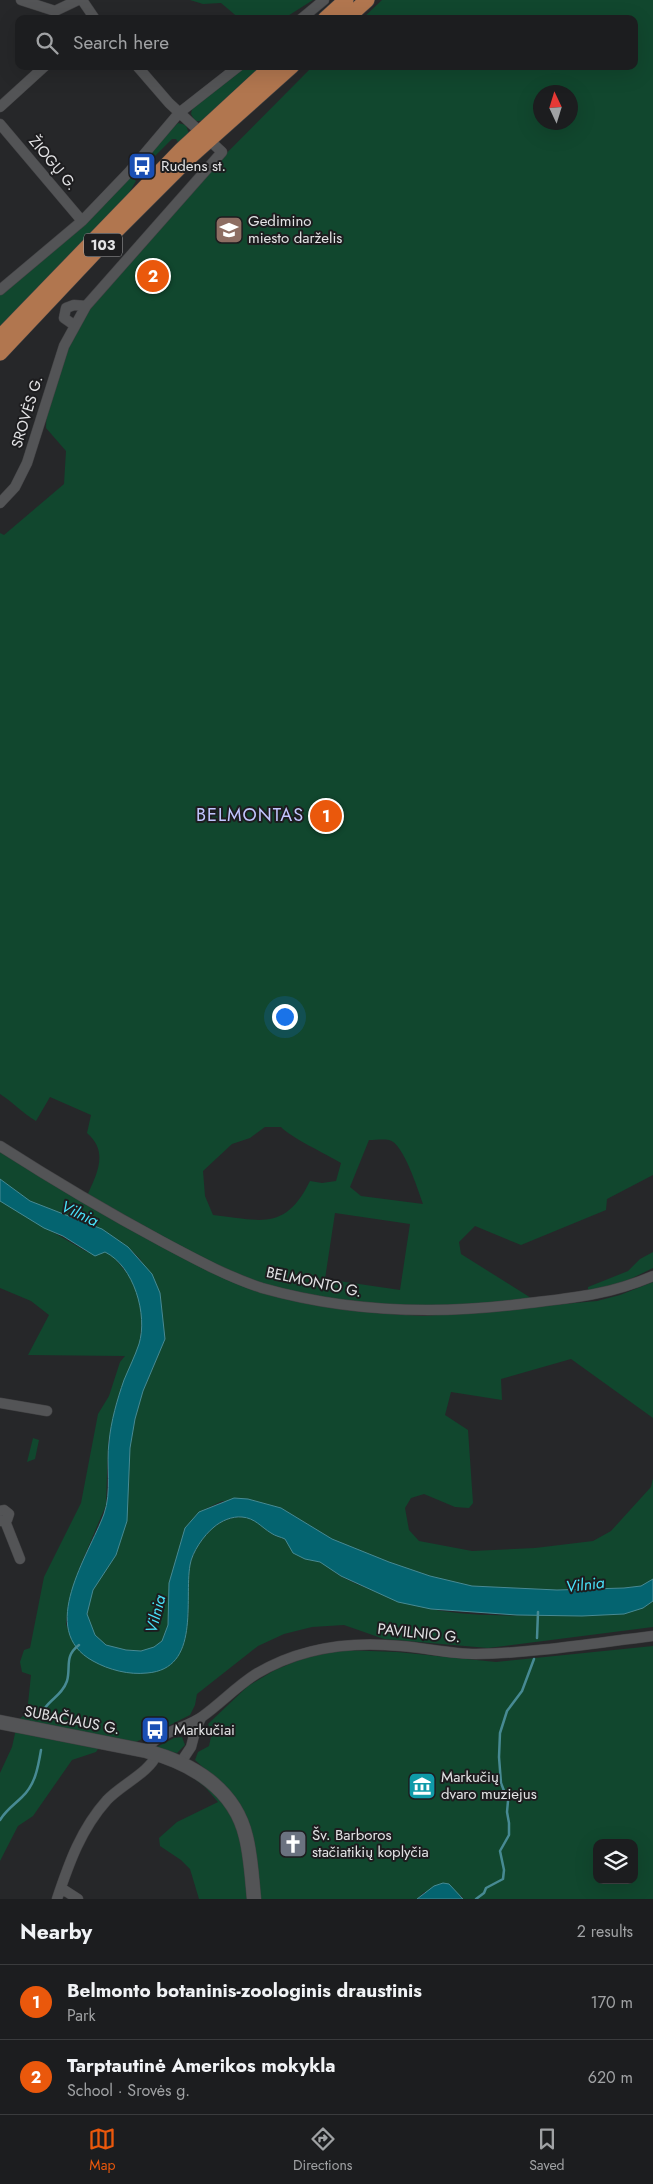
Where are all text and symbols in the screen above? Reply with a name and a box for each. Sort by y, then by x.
search box [15,15,638,70]
icon: search [33,29,61,57]
text: Search here [73,29,169,56]
north arrow [533,85,578,130]
street label: ŽIOGŲ G. [24,131,82,195]
bus stop icon: Rudens st. [127,151,157,181]
place label: Rudens st. [161,155,226,177]
place label: Gedimino miesto darželis [248,210,342,249]
school or university icon: Gedimino miesto darželis [214,215,244,245]
road number: 103 [84,234,122,256]
pin: 2 [137,257,169,295]
street label: SROVĖS G. [6,373,48,451]
pin: 1 [310,797,342,835]
district label: BELMONTAS [196,802,304,828]
your location [272,1004,298,1030]
water label: Vilnia [57,1195,102,1232]
street label: BELMONTO G. [264,1261,364,1303]
water label: Vilnia [564,1571,606,1598]
water label: Vilnia [140,1592,171,1636]
street label: PAVILNIO G. [376,1618,462,1648]
street label: SUBAČIAUS G. [22,1700,122,1740]
bus stop icon: Markučiai [140,1715,170,1745]
place label: Markučiai [174,1719,235,1741]
place label: Markučių dvaro muziejus [441,1766,537,1805]
museum icon: Markučių dvaro muziejus [407,1771,437,1801]
place label: Šv. Barboros stačiatikių koplyčia [312,1824,429,1863]
church icon: Šv. Barboros stačiatikių koplyčia [278,1829,308,1859]
map controls [593,1839,638,1884]
button: layers [593,1839,638,1884]
text: Nearby [20,1917,92,1947]
text: 2 results [577,1920,633,1943]
text: Belmonto botaninis-zoologinis draustinis [67,1977,422,2004]
text: 1 [32,1991,40,2014]
text: 170 m [591,1991,633,2014]
text: Park [67,2004,96,2027]
text: Tarptautinė Amerikos mokykla [67,2052,336,2079]
text: 2 [31,2066,41,2089]
text: 620 m [588,2066,633,2089]
text: School · Srovės g. [67,2079,190,2102]
tab: Map [88,2125,116,2175]
tab: Directions [293,2125,352,2175]
tab: Saved [529,2125,565,2175]

